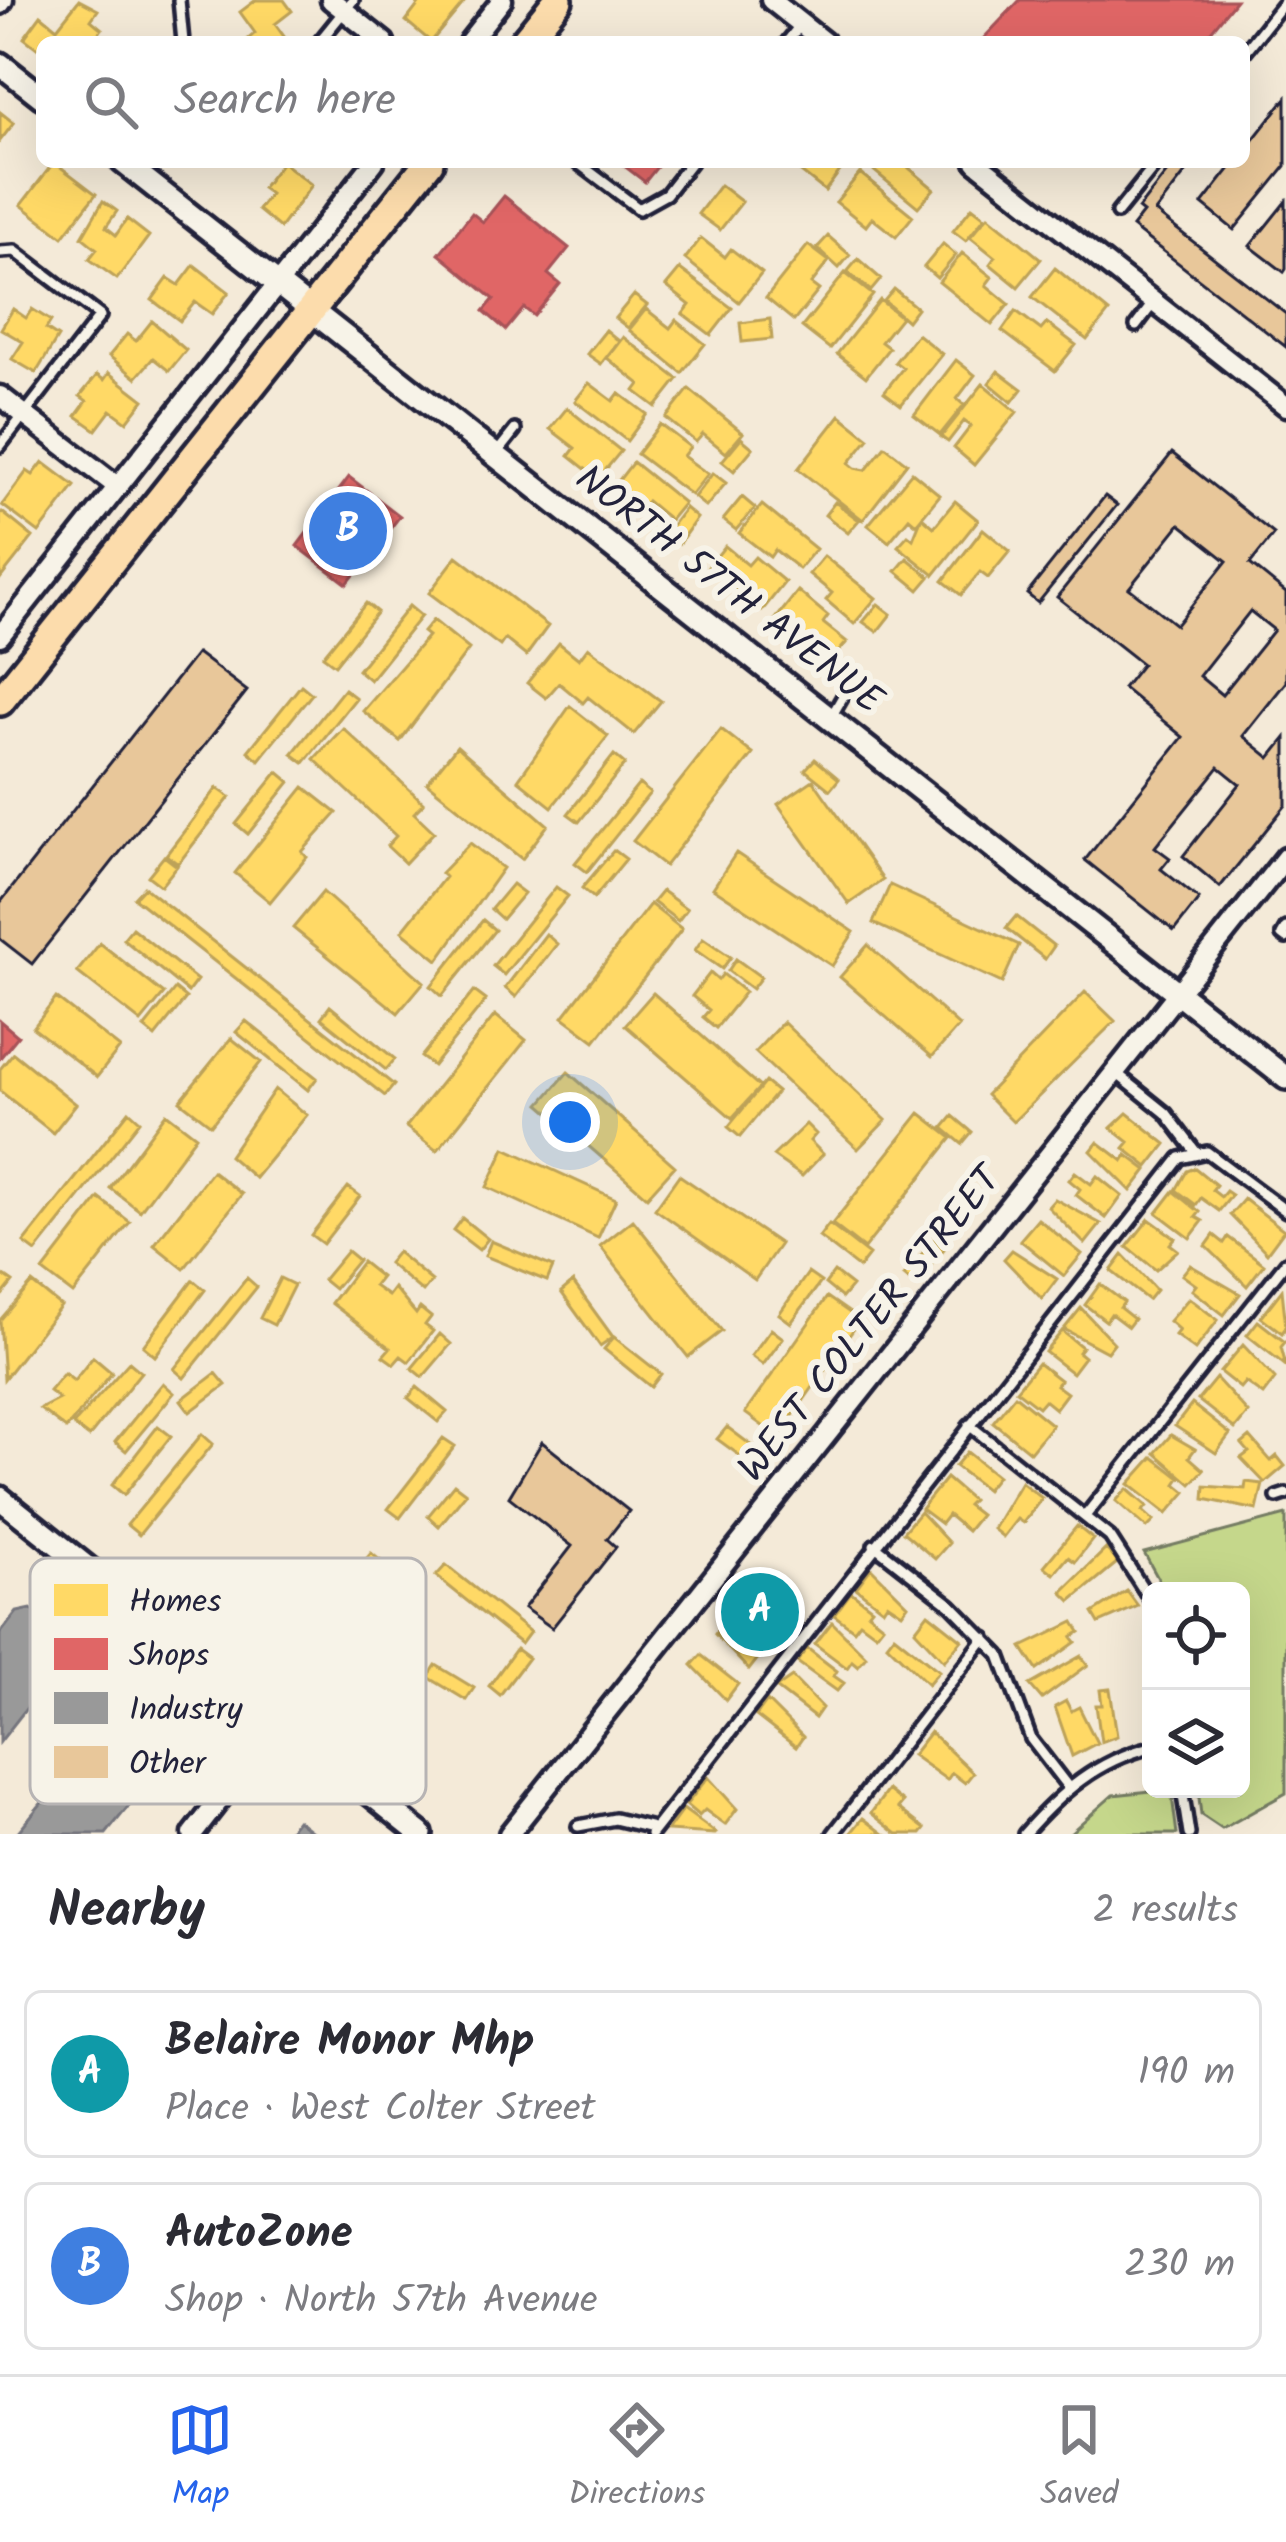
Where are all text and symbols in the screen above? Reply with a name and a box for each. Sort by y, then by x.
search box [36,36,1250,168]
text: Search here [174,66,396,138]
icon: search [78,69,144,135]
street label: NORTH 57TH AVENUE [560,450,897,732]
pin: B [309,486,387,576]
your location [540,1092,600,1152]
street label: WEST COLTER STREET [724,1151,1020,1497]
legend [30,1558,426,1804]
pin: A [721,1567,799,1657]
text: Homes [129,1577,221,1630]
map controls [1142,1582,1250,1798]
button: locate [1142,1582,1250,1690]
text: Shops [129,1631,209,1684]
text: Industry [129,1685,243,1738]
button: layers [1142,1690,1250,1798]
text: Other [129,1739,208,1792]
text: Nearby [48,1872,205,1953]
text: 2 results [1093,1881,1238,1943]
text: Belaire Monor Mhp [165,2007,534,2079]
text: A [78,2043,102,2105]
text: 190 m [1138,2043,1235,2105]
text: Place · West Colter Street [165,2079,596,2141]
text: AutoZone [165,2199,353,2271]
text: B [78,2235,102,2297]
text: 230 m [1124,2235,1235,2297]
text: Shop · North 57th Avenue [165,2271,597,2333]
tab: Map [167,2397,233,2522]
tab: Directions [568,2397,705,2522]
tab: Saved [1040,2397,1119,2522]

